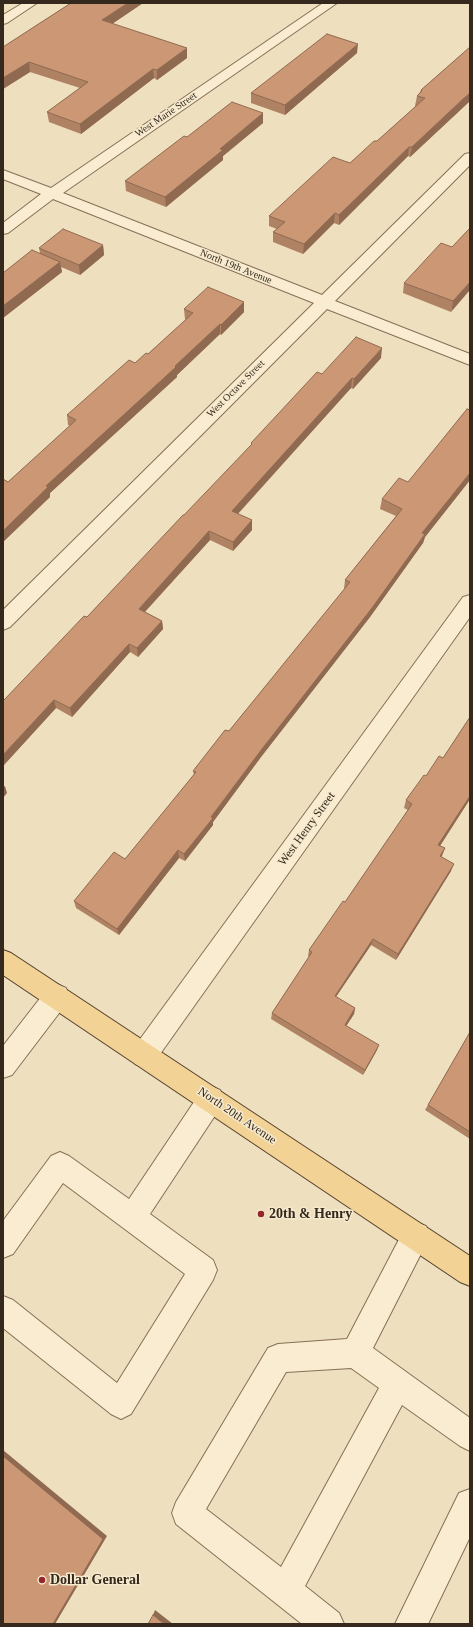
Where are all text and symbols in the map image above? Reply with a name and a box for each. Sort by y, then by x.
street label: West Marie Street [133,90,199,140]
street label: North 19th Avenue [198,247,274,287]
street label: West Octave Street [205,358,267,420]
street label: West Henry Street [275,789,339,869]
street label: North 20th Avenue [195,1084,279,1148]
place label: 20th & Henry [269,1206,352,1222]
marker: 20th & Henry [256,1209,266,1219]
place label: Dollar General [50,1572,140,1588]
marker: Dollar General [37,1575,47,1585]

